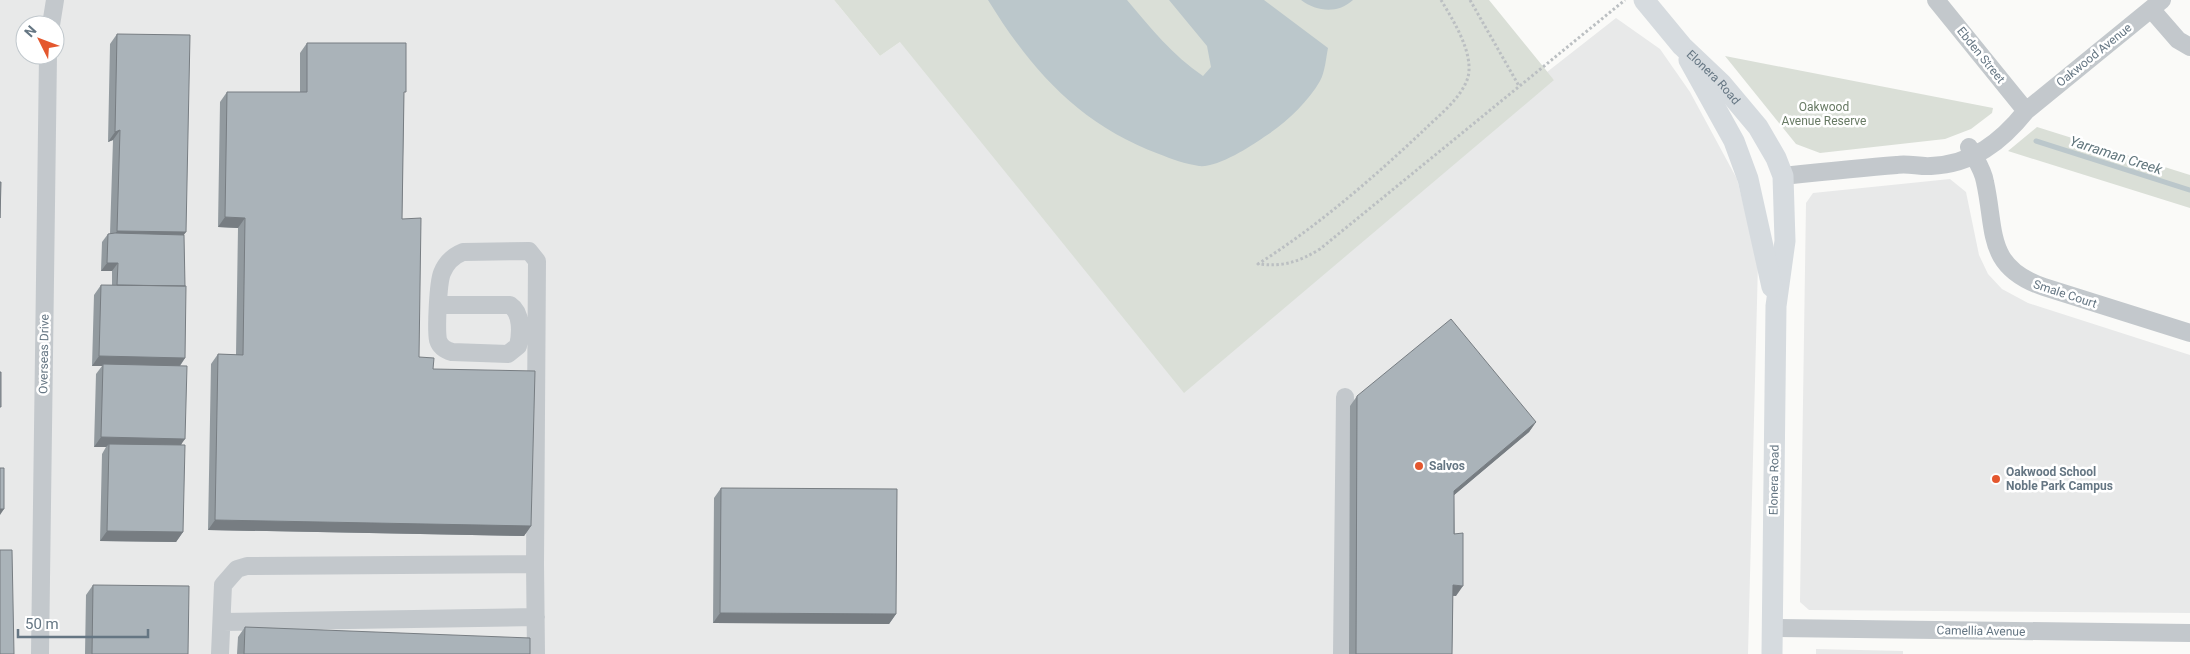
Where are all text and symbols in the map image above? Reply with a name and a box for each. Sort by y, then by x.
north arrow [15,15,65,65]
street label: Oakwood Avenue [2054,20,2134,90]
text: N [21,22,40,40]
street label: Ebden Street [1954,24,2008,86]
street label: Elonera Road [1684,47,1743,107]
park label: Oakwood Avenue Reserve [1782,100,1866,128]
water label: Yarraman Creek [2068,133,2165,178]
street label: Smale Court [2031,277,2099,311]
street label: Overseas Drive [36,314,52,394]
street label: Elonera Road [1766,445,1782,515]
place label: Salvos [1429,459,1465,473]
marker: Salvos [1413,460,1425,472]
place label: Oakwood School Noble Park Campus [2006,465,2113,493]
marker: Oakwood School Noble Park Campus [1990,473,2002,485]
scale bar [18,606,148,638]
text: 50 m [25,615,59,633]
street label: Camellia Avenue [1937,623,2025,639]

